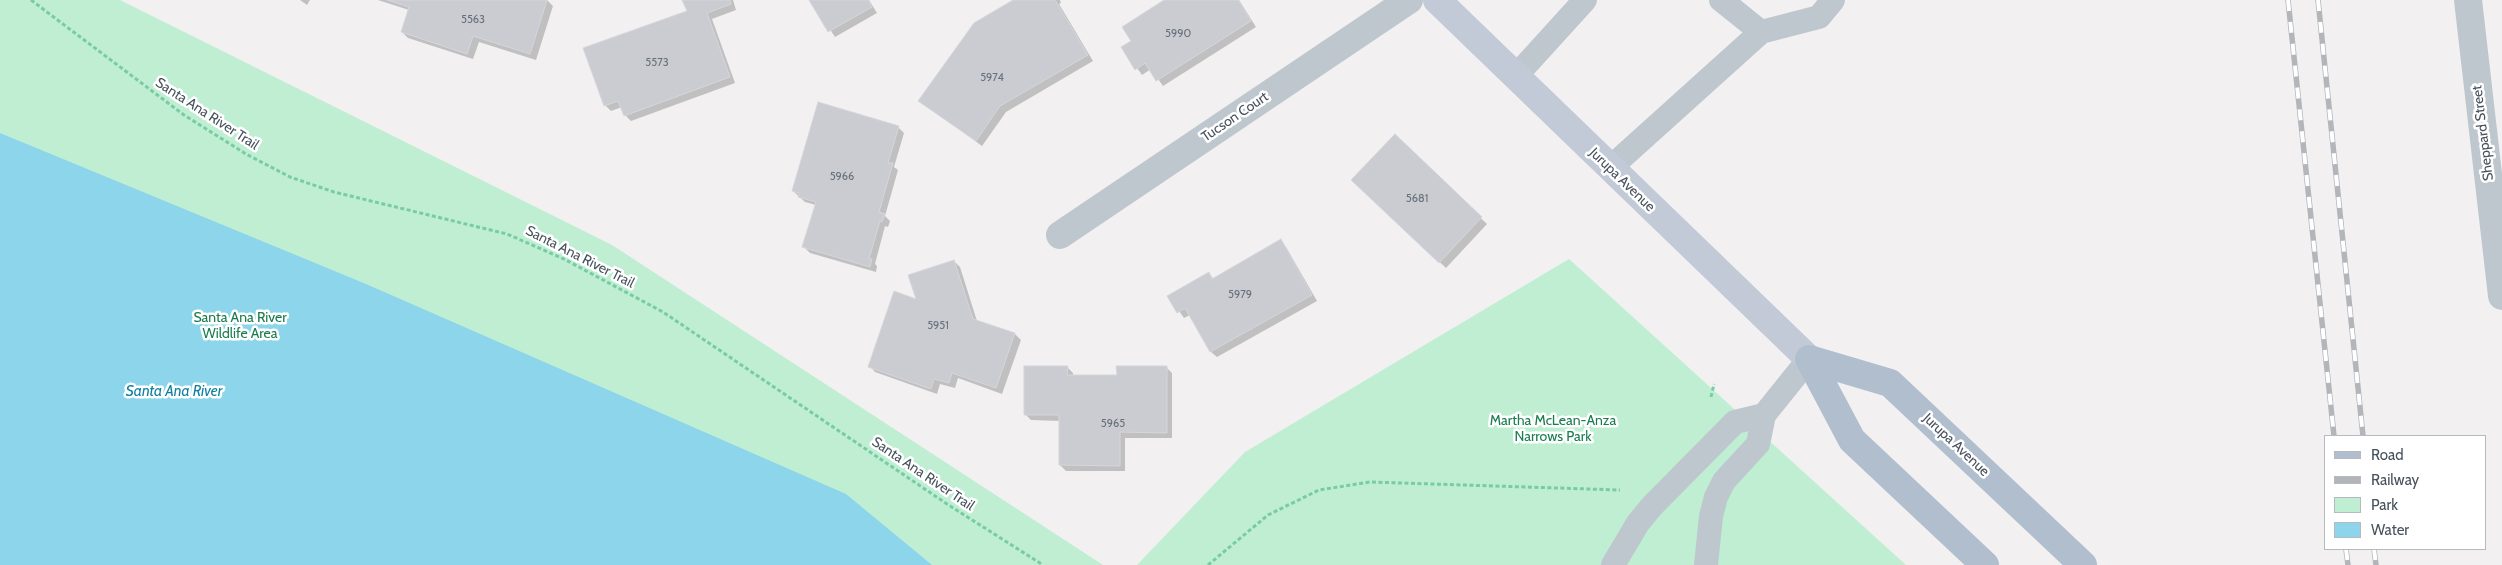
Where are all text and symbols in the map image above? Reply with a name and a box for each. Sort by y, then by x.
house number: 5563 [461,13,485,27]
house number: 5990 [1165,27,1191,41]
house number: 5573 [645,56,669,70]
house number: 5974 [980,71,1004,85]
street label: Santa Ana River Trail [152,74,262,154]
street label: Sheppard Street [2469,84,2497,182]
street label: Tucson Court [1198,89,1272,145]
street label: Jurupa Avenue [1586,145,1658,215]
house number: 5966 [830,170,854,184]
house number: 5681 [1406,192,1428,206]
street label: Santa Ana River Trail [523,222,637,292]
house number: 5979 [1228,288,1252,302]
park label: Santa Ana River Wildlife Area [193,310,287,342]
house number: 5951 [927,319,949,333]
water label: Santa Ana River [126,383,222,401]
street label: Jurupa Avenue [1919,410,1993,480]
park label: Martha McLean-Anza Narrows Park [1490,413,1616,446]
house number: 5965 [1101,417,1125,431]
street label: Santa Ana River Trail [869,434,977,514]
legend [2324,435,2487,550]
text: Road [2371,446,2404,464]
text: Railway [2371,471,2419,489]
text: Park [2371,496,2398,514]
text: Water [2371,521,2409,539]

